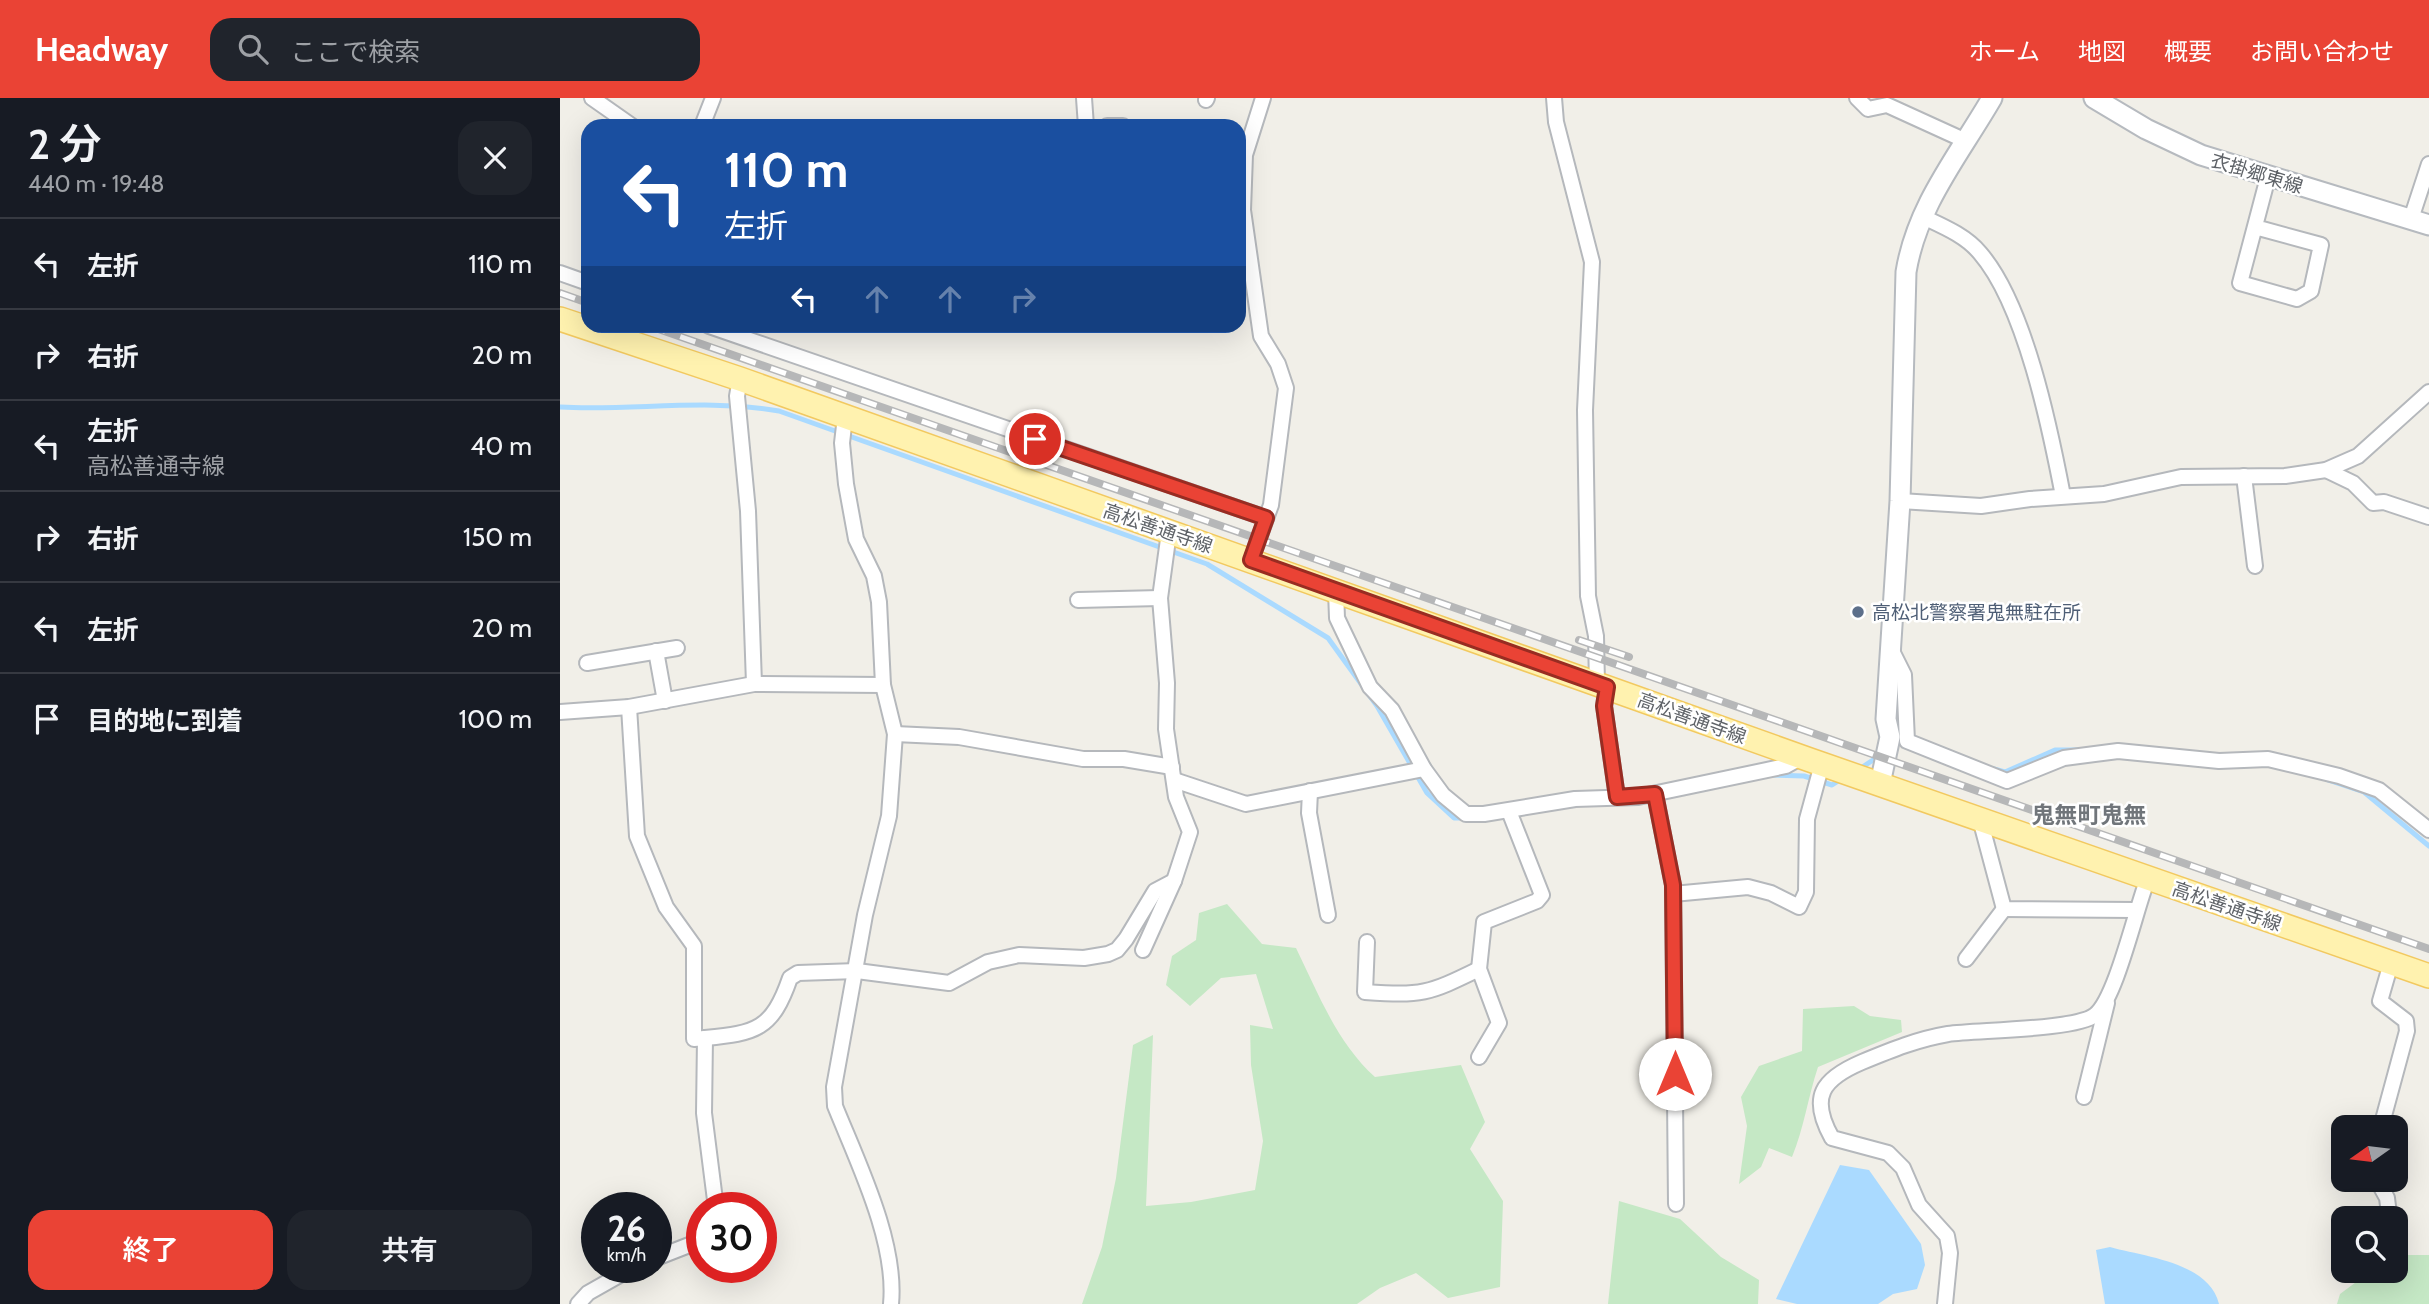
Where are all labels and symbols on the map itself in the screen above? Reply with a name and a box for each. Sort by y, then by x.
street label: 衣掛郷東線 [2208,149,2306,198]
pin [1005,409,1065,469]
street label: 高松善通寺線 [1100,499,1215,558]
place label: 高松北警察署鬼無駐在所 [1872,601,2081,624]
marker: 高松北警察署鬼無駐在所 [1850,604,1866,620]
street label: 高松善通寺線 [1634,688,1749,749]
district label: 鬼無町鬼無 [2032,801,2147,829]
street label: 高松善通寺線 [2169,877,2284,936]
position arrow [1638,1037,1712,1111]
north arrow [2331,1115,2408,1192]
speed limit sign: 30 [686,1192,777,1283]

